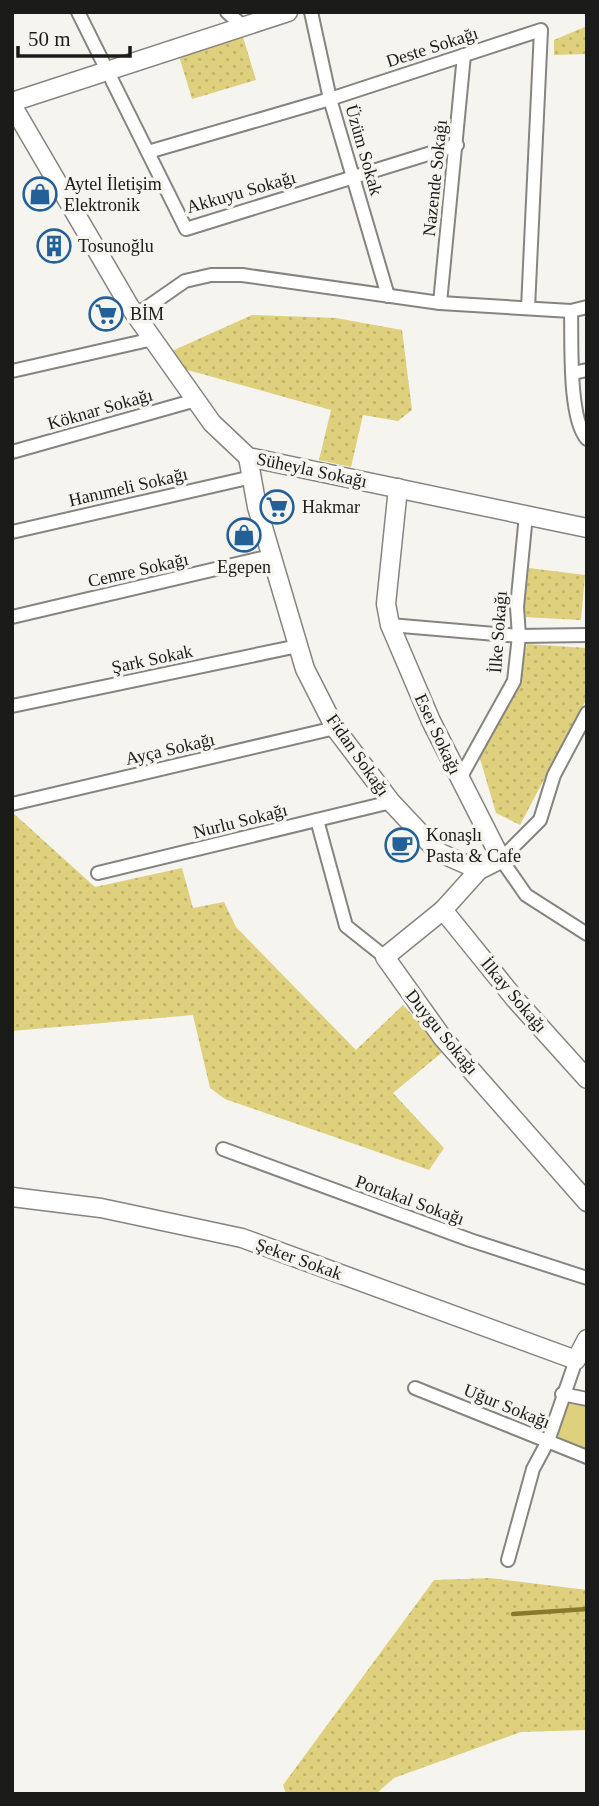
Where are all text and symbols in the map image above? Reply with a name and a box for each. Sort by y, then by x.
scale bar [18,14,130,58]
street label: Deste Sokağı [384,23,480,71]
text: 50 m [28,27,71,51]
street label: Üzüm Sokak [342,102,386,198]
street label: Nazende Sokağı [419,119,451,237]
street label: Akkuyu Sokağı [184,167,298,217]
place label: Aytel İletişim Elektronik [64,174,162,215]
shop icon: Aytel İletişim Elektronik [21,175,59,213]
building icon: Tosunoğlu [35,227,73,265]
place label: Tosunoğlu [78,236,154,256]
supermarket icon: BİM [87,295,125,333]
place label: BİM [130,304,164,324]
street label: Köknar Sokağı [45,384,155,434]
street label: Süheyla Sokağı [255,449,369,491]
street label: Hanımeli Sokağı [67,464,189,510]
supermarket icon: Hakmar [258,488,296,526]
place label: Hakmar [302,497,360,517]
shop icon: Egepen [225,516,263,554]
street label: Cemre Sokağı [86,549,190,591]
place label: Egepen [217,557,271,577]
street label: İlke Sokağı [485,590,511,674]
street label: Şark Sokak [110,641,194,677]
street label: Eser Sokağı [411,691,465,777]
street label: Fidan Sokağı [322,710,394,800]
street label: Ayça Sokağı [124,729,216,769]
street label: Nurlu Sokağı [191,800,289,842]
place label: Konaşlı Pasta & Cafe [426,825,521,866]
cafe icon: Konaşlı Pasta & Cafe [383,826,421,864]
street label: İlkay Sokağı [477,954,551,1036]
street label: Duygu Sokağı [402,985,482,1079]
street label: Portakal Sokağı [353,1171,467,1229]
street label: Şeker Sokak [253,1234,345,1284]
street label: Uğur Sokağı [461,1380,553,1432]

